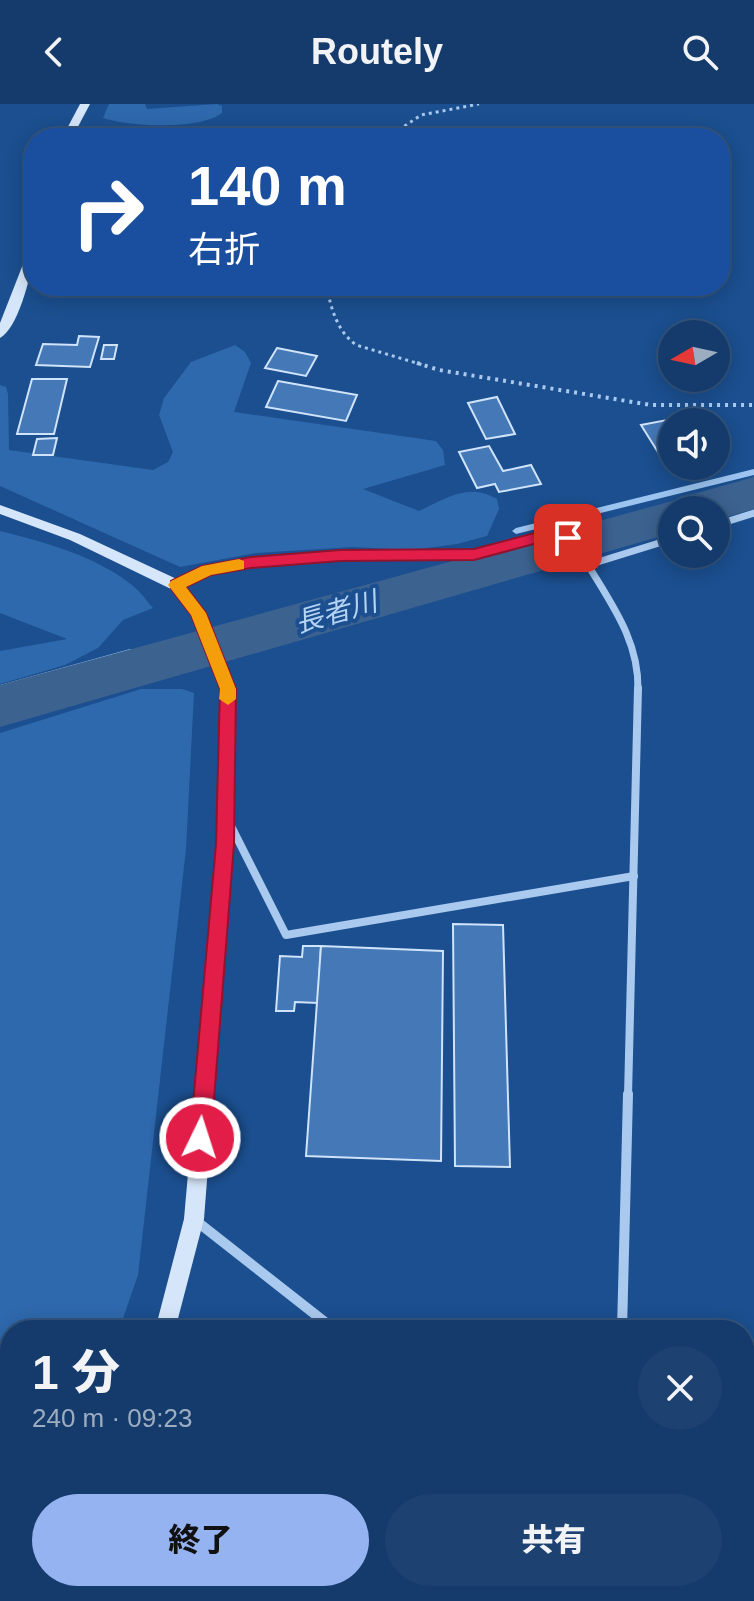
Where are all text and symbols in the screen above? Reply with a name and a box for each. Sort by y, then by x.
icon: back [32,30,76,74]
icon: search [678,30,722,74]
text: Routely [311,31,443,72]
text: 140 m [188,154,347,217]
icon: right [56,160,160,264]
text: 右折 [188,229,260,270]
north arrow [658,320,730,392]
map controls [658,320,730,568]
button: sound [658,408,730,480]
button: search [658,496,730,568]
pin [534,504,602,572]
icon: arrive [546,516,590,560]
water label: 長者川 [291,585,384,638]
position arrow [158,1096,242,1180]
text: 1 分 [32,1346,120,1399]
button: close [638,1346,722,1430]
text: 240 m · 09:23 [32,1403,192,1433]
button: 終了 [32,1494,369,1586]
button: 共有 [385,1494,722,1586]

